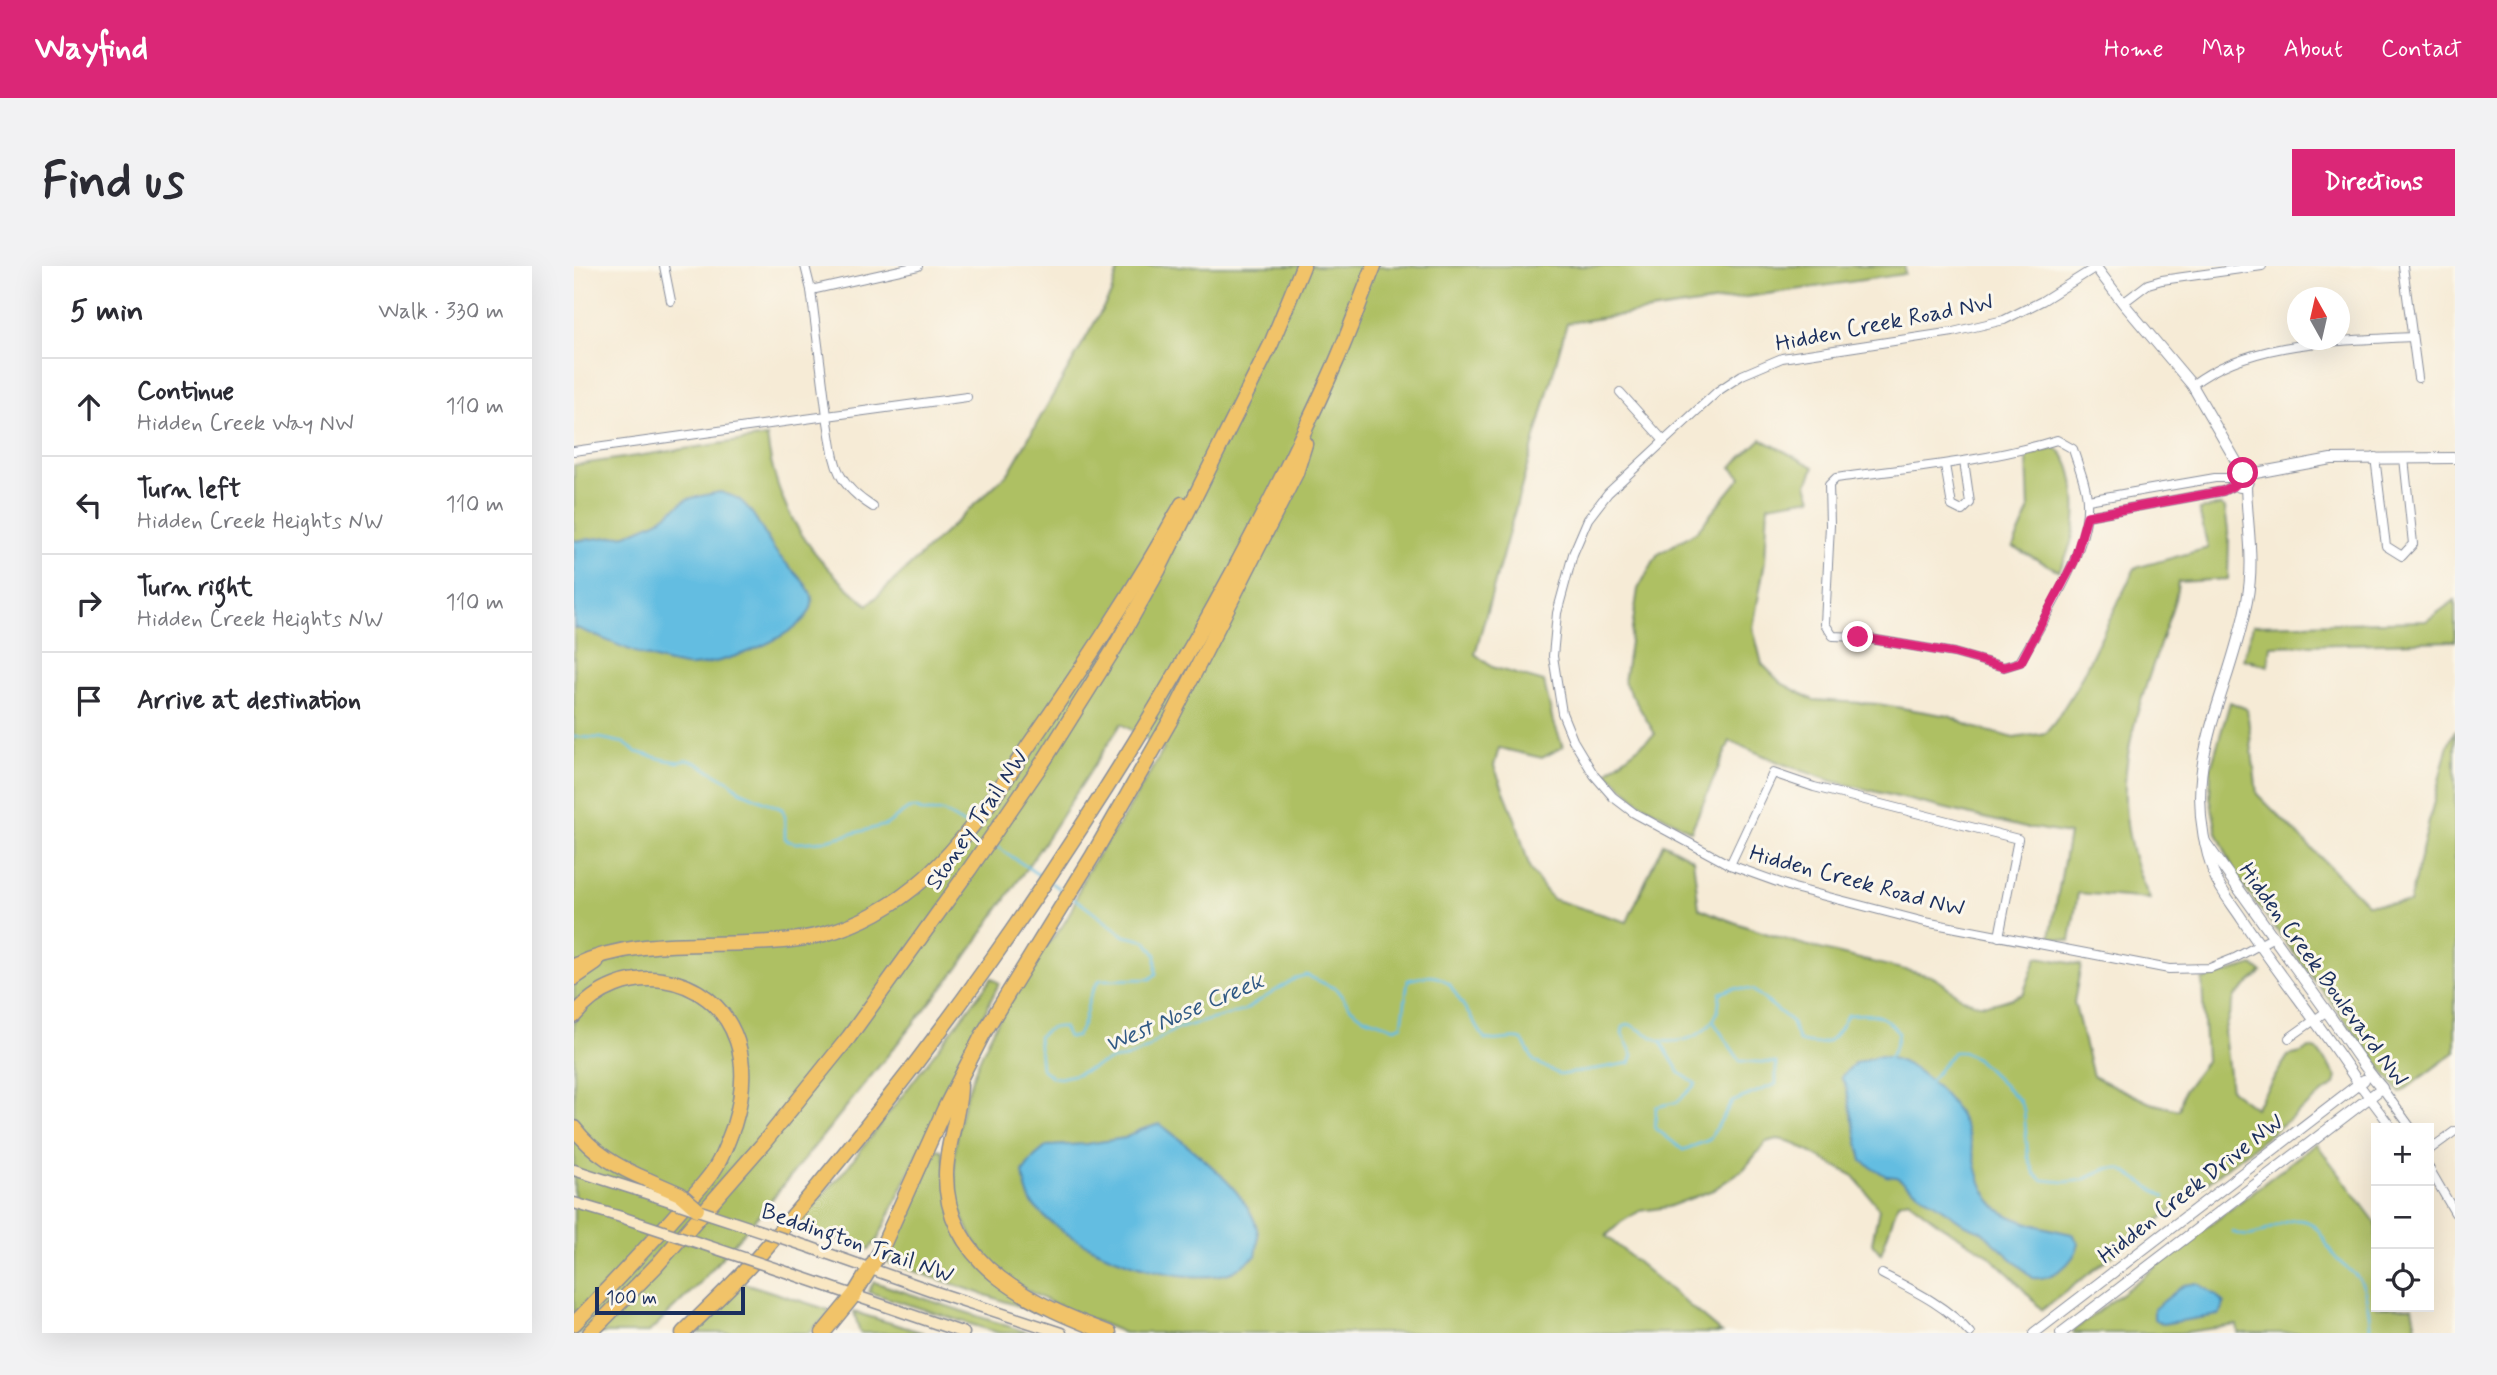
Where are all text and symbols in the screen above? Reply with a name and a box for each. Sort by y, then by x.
text: Wayfind [35,27,148,71]
text: Home [2104,34,2164,65]
text: Map [2202,34,2246,65]
text: About [2284,34,2343,65]
text: Contact [2381,34,2462,65]
button: Directions [2292,149,2455,216]
text: Find us [42,150,185,215]
north arrow [2287,287,2350,350]
street label: Hidden Creek Road NW [1773,288,1996,360]
text: 5 min [70,292,144,331]
text: Walk · 330 m [378,297,504,327]
text: Continue [137,375,234,409]
icon: ahead [70,388,108,426]
text: 110 m [445,392,504,422]
text: Hidden Creek Way NW [137,409,354,439]
route start [2227,457,2258,488]
text: Turn left [137,473,241,507]
icon: left [70,486,108,524]
text: 110 m [445,490,504,520]
text: Hidden Creek Heights NW [137,507,383,537]
text: Turn right [137,571,253,605]
icon: right [70,584,108,622]
text: 110 m [445,588,504,618]
text: Hidden Creek Heights NW [137,605,383,635]
route end [1842,621,1873,652]
icon: arrive [70,682,108,720]
text: Arrive at destination [137,684,361,718]
street label: Stoney Trail NW [920,744,1036,896]
street label: Hidden Creek Road NW [1746,839,1967,925]
street label: Hidden Creek Boulevard NW [2231,857,2414,1093]
water label: West Nose Creek [1100,965,1270,1061]
street label: Hidden Creek Drive NW [2092,1108,2290,1272]
map controls [2371,1123,2434,1312]
button: + [2371,1123,2434,1186]
button: − [2371,1186,2434,1249]
street label: Beddington Trail NW [757,1197,958,1293]
button: locate [2371,1249,2434,1312]
scale bar [595,1284,746,1316]
text: 100 m [606,1286,657,1311]

